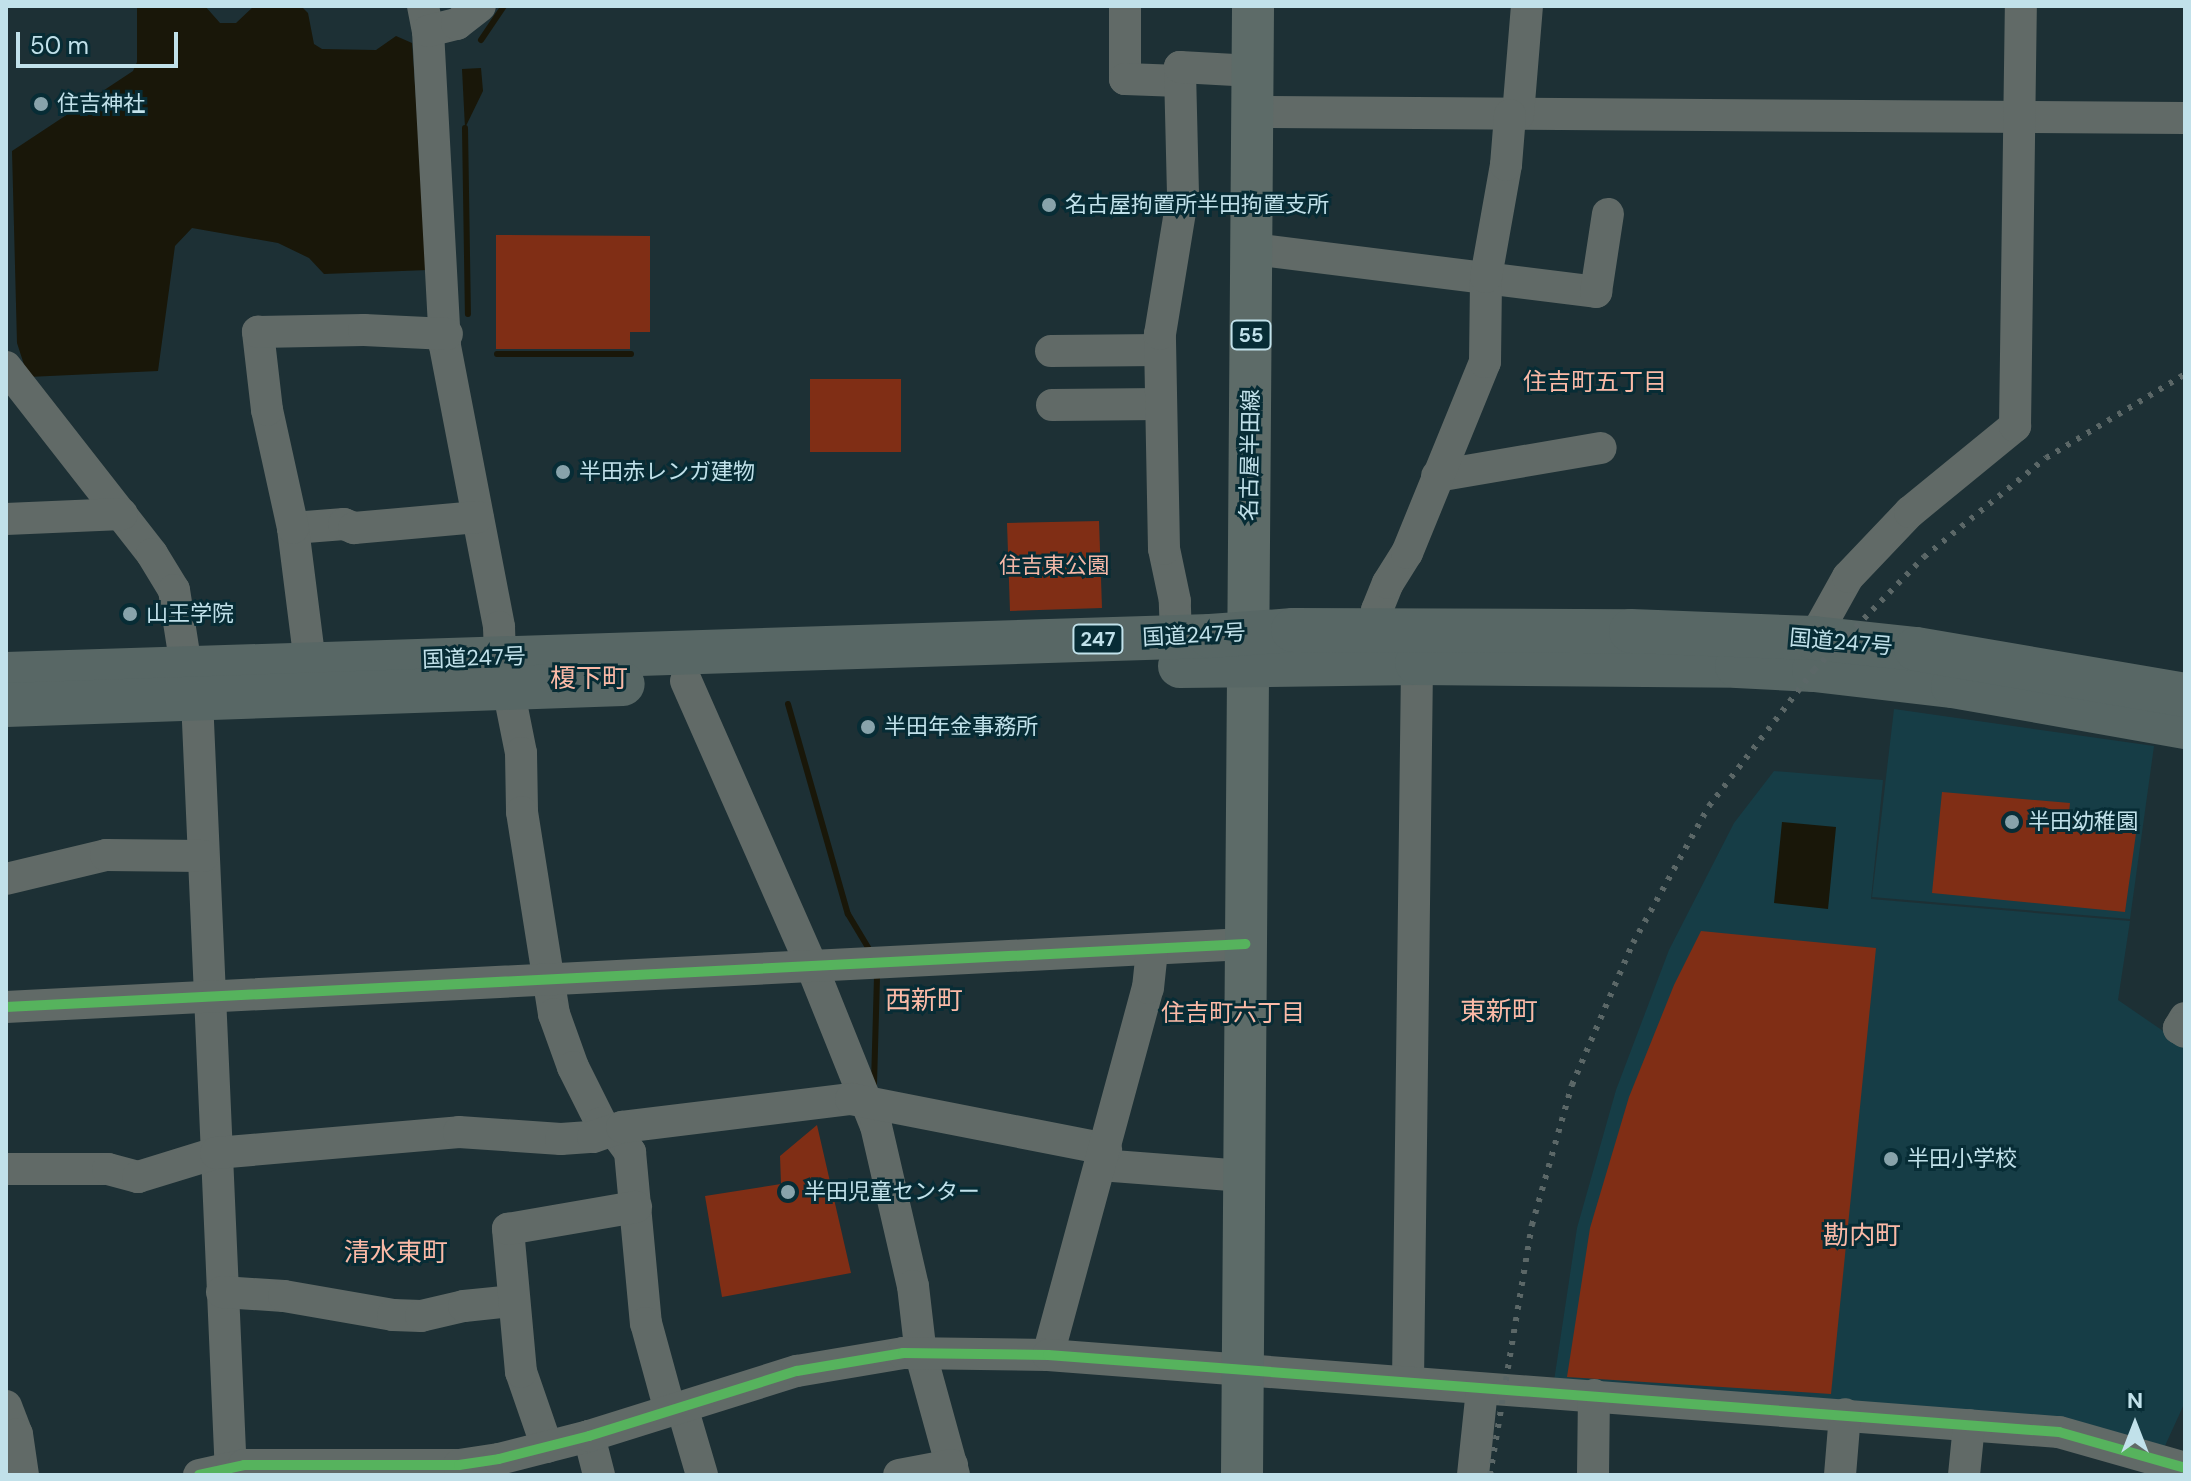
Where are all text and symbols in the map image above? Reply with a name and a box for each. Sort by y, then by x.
scale bar [20,16,182,66]
text: 50 m [30,30,89,61]
place label: 住吉神社 [57,91,145,117]
marker: 住吉神社 [32,95,50,113]
place label: 名古屋拘置所半田拘置支所 [1065,192,1329,218]
marker: 名古屋拘置所半田拘置支所 [1040,196,1058,214]
road number: 55 [1229,319,1273,351]
district label: 住吉町五丁目 [1523,368,1667,396]
street label: 名古屋半田線 [1236,389,1264,521]
place label: 半田赤レンガ建物 [579,459,755,485]
marker: 半田赤レンガ建物 [554,463,572,481]
park label: 住吉東公園 [999,553,1109,579]
place label: 山王学院 [146,601,234,627]
marker: 山王学院 [121,605,139,623]
street label: 国道247号 [1142,619,1246,651]
road number: 247 [1072,623,1124,655]
street label: 国道247号 [1788,624,1894,660]
street label: 国道247号 [422,643,526,673]
district label: 榎下町 [550,663,628,695]
place label: 半田年金事務所 [884,714,1038,740]
marker: 半田年金事務所 [859,718,877,736]
place label: 半田幼稚園 [2028,809,2138,835]
marker: 半田幼稚園 [2003,813,2021,831]
district label: 西新町 [885,985,963,1017]
district label: 東新町 [1460,996,1538,1028]
district label: 住吉町六丁目 [1161,999,1305,1027]
place label: 半田小学校 [1907,1146,2017,1172]
marker: 半田小学校 [1882,1150,1900,1168]
place label: 半田児童センター [804,1179,980,1205]
marker: 半田児童センター [779,1183,797,1201]
district label: 勘内町 [1823,1220,1901,1252]
district label: 清水東町 [344,1237,448,1269]
north arrow [2095,1385,2175,1465]
text: N [2127,1386,2143,1415]

